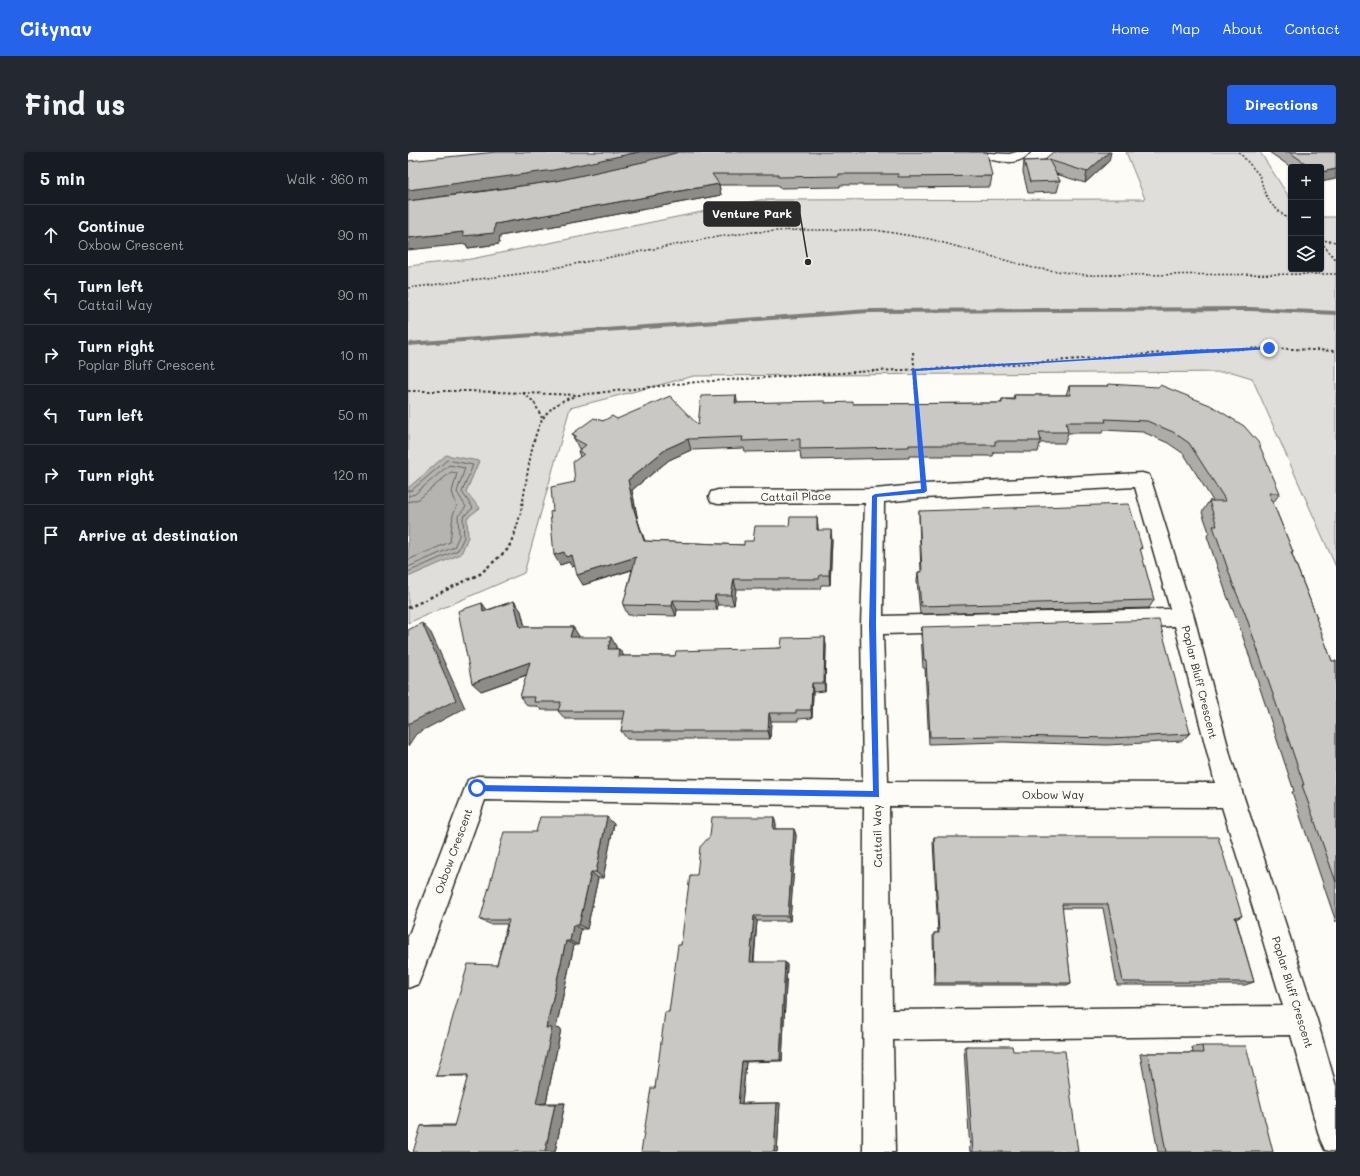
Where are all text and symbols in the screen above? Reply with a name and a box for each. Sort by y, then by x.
text: Citynav [20,16,92,41]
text: Home [1111,19,1149,38]
text: Map [1171,19,1200,38]
text: About [1222,19,1263,38]
text: Contact [1285,19,1340,38]
button: Directions [1227,85,1336,124]
text: Find us [24,86,125,122]
map controls [1288,164,1324,272]
button: + [1288,164,1324,200]
text: 5 min [40,167,85,189]
text: Walk · 360 m [286,170,368,187]
button: − [1288,200,1324,236]
callout: Venture Park [704,202,800,226]
text: Venture Park [712,205,792,221]
text: Continue [78,216,145,236]
icon: ahead [40,224,62,246]
text: 90 m [338,226,368,243]
text: Oxbow Crescent [78,236,184,253]
button: layers [1288,236,1324,272]
text: Turn left [78,276,143,296]
icon: left [40,284,62,306]
text: 90 m [338,286,368,303]
text: Cattail Way [78,296,153,313]
text: Turn right [78,336,155,356]
route end [1260,339,1278,357]
icon: right [40,344,62,366]
text: 10 m [340,346,368,363]
text: Poplar Bluff Crescent [78,356,215,373]
icon: left [40,404,62,426]
text: Turn left [78,405,143,425]
text: 50 m [338,406,368,423]
icon: right [40,464,62,486]
text: Turn right [78,465,155,485]
text: 120 m [332,466,368,483]
street label: Cattail Place [761,488,832,504]
icon: arrive [40,524,62,546]
text: Arrive at destination [78,525,238,545]
street label: Poplar Bluff Crescent [1179,624,1221,740]
route start [468,779,486,797]
street label: Oxbow Way [1022,787,1084,802]
street label: Cattail Way [869,804,885,868]
street label: Oxbow Crescent [431,806,475,896]
street label: Poplar Bluff Crescent [1269,934,1317,1050]

